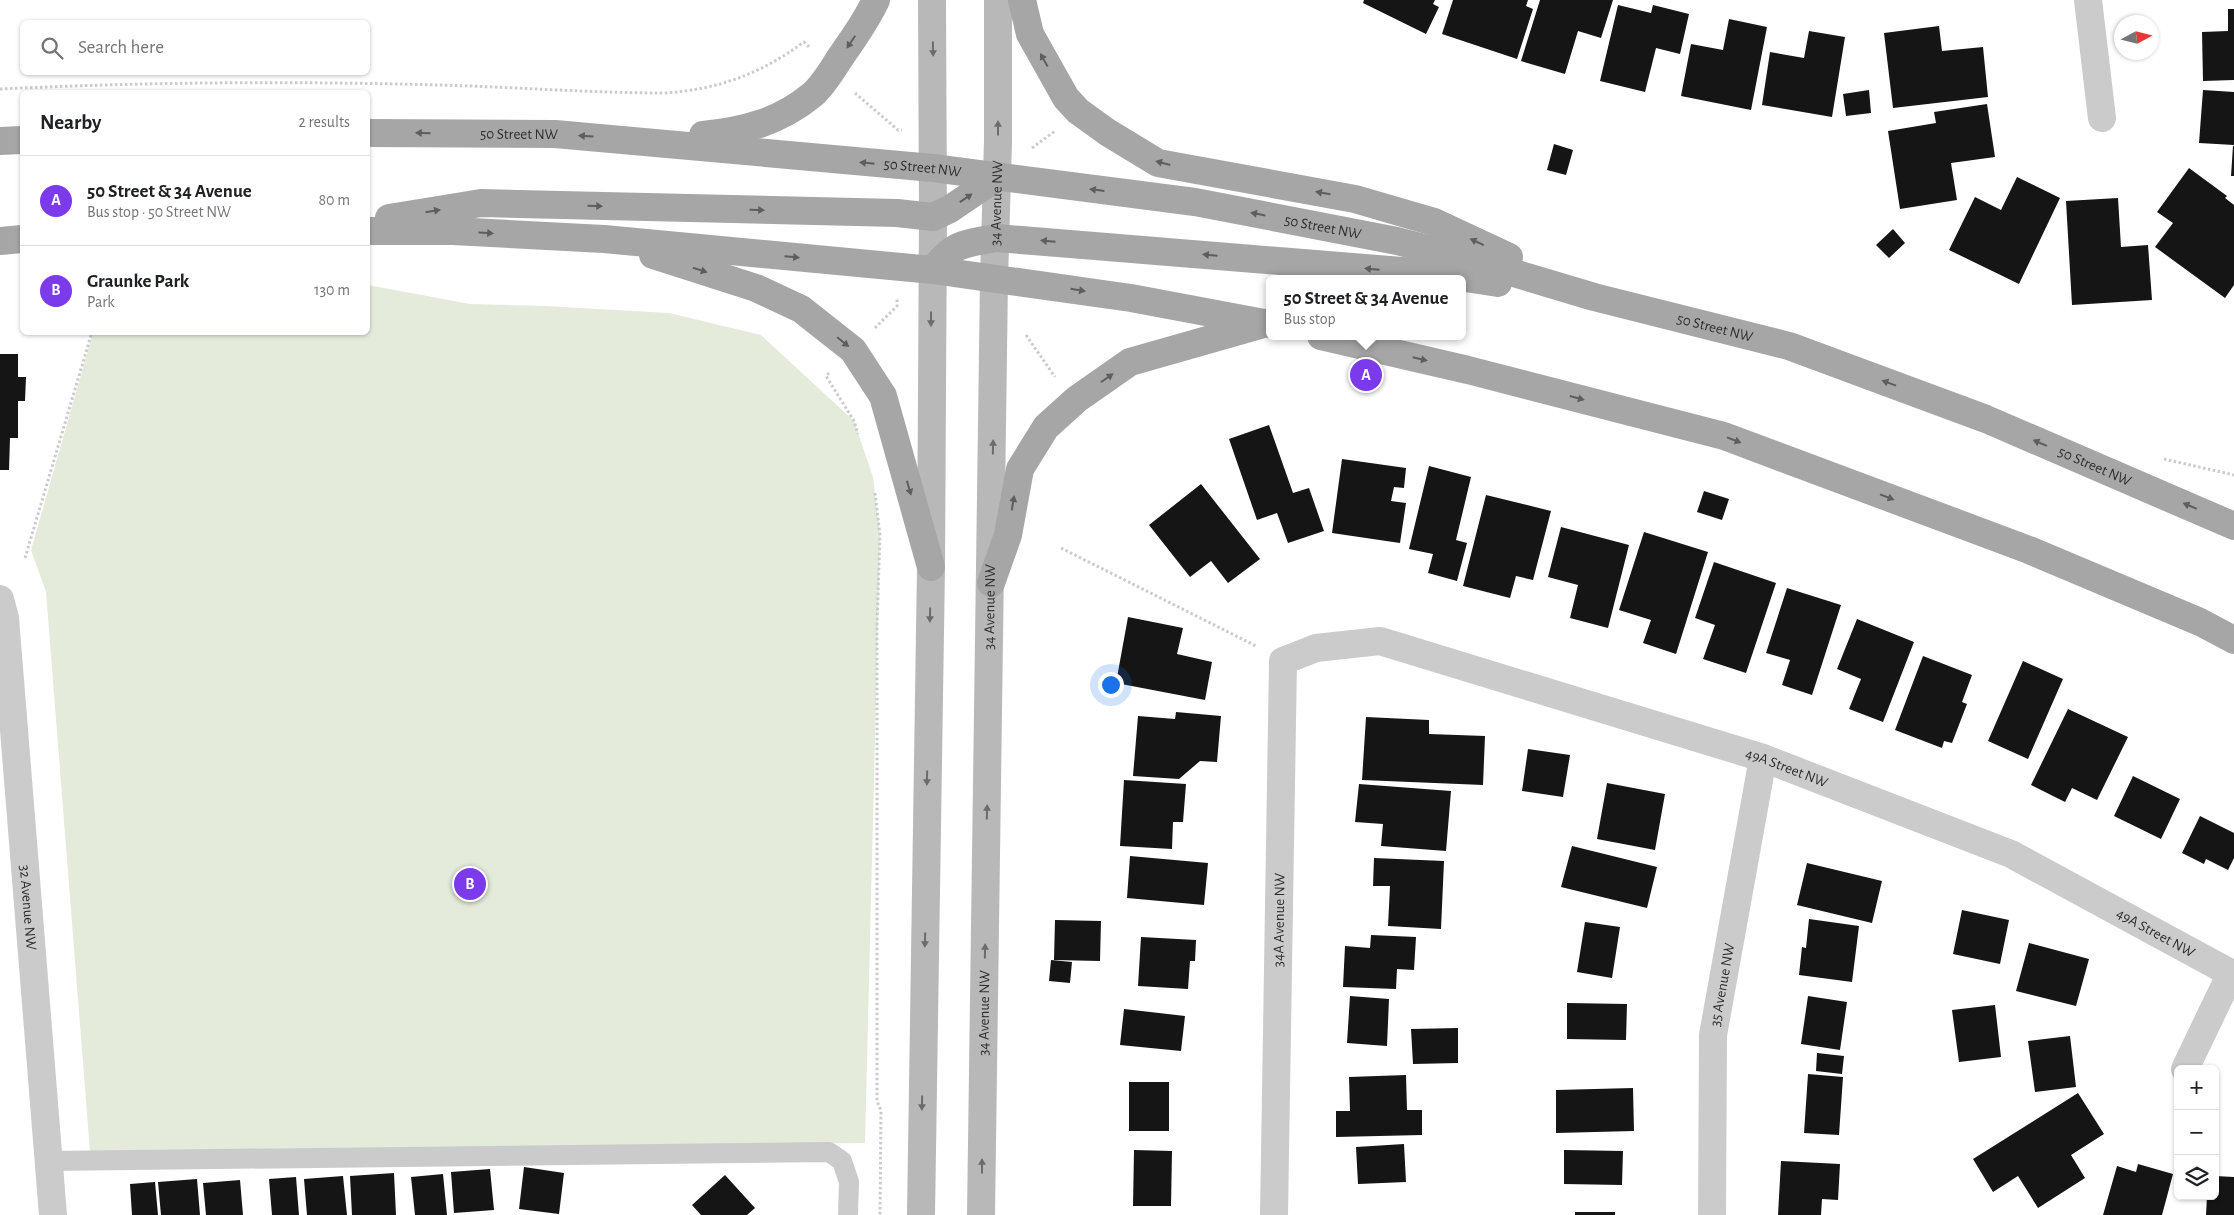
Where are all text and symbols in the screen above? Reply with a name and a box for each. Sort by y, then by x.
north arrow [2114,15,2159,60]
search box [20,20,370,75]
icon: search [38,34,66,62]
one-way arrow [846,35,856,49]
text: Search here [78,38,164,57]
one-way arrow [929,41,937,57]
one-way arrow [1040,53,1049,66]
text: Nearby [40,112,101,133]
text: 2 results [298,114,350,130]
one-way arrow [994,120,1002,136]
street label: 50 Street NW [480,127,559,142]
one-way arrow [415,129,431,137]
one-way arrow [578,132,594,140]
street label: 50 Street NW [883,157,963,180]
one-way arrow [859,159,875,167]
one-way arrow [1156,159,1171,167]
street label: 34 Avenue NW [988,160,1005,246]
text: 50 Street & 34 Avenue [87,182,252,201]
one-way arrow [1089,185,1105,193]
one-way arrow [1315,189,1331,197]
text: A [51,192,61,208]
text: 80 m [319,192,350,208]
one-way arrow [959,193,973,203]
one-way arrow [587,202,603,210]
text: Bus stop · 50 Street NW [87,204,231,220]
one-way arrow [750,206,766,214]
one-way arrow [425,207,441,215]
one-way arrow [1250,210,1265,218]
street label: 50 Street NW [1283,212,1363,242]
one-way arrow [478,229,494,237]
one-way arrow [1040,237,1056,245]
one-way arrow [1470,238,1484,246]
one-way arrow [1202,251,1218,259]
one-way arrow [784,253,800,261]
one-way arrow [1364,264,1380,272]
one-way arrow [693,266,708,274]
text: Graunke Park [87,272,189,291]
popup [1266,275,1466,340]
text: B [51,282,61,298]
text: 130 m [314,282,350,298]
one-way arrow [1070,286,1086,294]
text: 50 Street & 34 Avenue [1284,289,1448,308]
text: Park [87,294,115,310]
one-way arrow [927,311,935,327]
text: Bus stop [1284,311,1336,327]
street label: 50 Street NW [1675,311,1755,345]
one-way arrow [837,337,850,348]
one-way arrow [1412,355,1427,363]
pin: A [1350,356,1382,394]
one-way arrow [1100,373,1114,383]
one-way arrow [1882,379,1896,387]
one-way arrow [1570,394,1585,402]
one-way arrow [1727,437,1742,444]
one-way arrow [2033,438,2047,446]
one-way arrow [989,439,997,455]
street label: 50 Street NW [2056,444,2134,489]
one-way arrow [905,480,913,495]
one-way arrow [1010,494,1018,510]
one-way arrow [1879,494,1894,501]
one-way arrow [2183,502,2197,510]
street label: 34 Avenue NW [982,564,998,650]
one-way arrow [926,608,934,624]
your location [1098,672,1124,698]
street label: 49A Street NW [1744,746,1830,791]
one-way arrow [923,770,931,786]
one-way arrow [983,804,991,820]
street label: 32 Avenue NW [17,864,39,951]
pin: B [454,865,486,903]
street label: 34A Avenue NW [1271,872,1288,967]
street label: 49A Street NW [2114,906,2198,961]
one-way arrow [920,933,928,949]
street label: 35 Avenue NW [1708,941,1738,1028]
one-way arrow [981,943,989,959]
street label: 34 Avenue NW [976,970,992,1056]
map controls [2174,1065,2219,1200]
button: + [2174,1065,2219,1110]
one-way arrow [918,1095,926,1111]
button: − [2174,1110,2219,1155]
button: layers [2174,1155,2219,1200]
one-way arrow [978,1158,986,1174]

